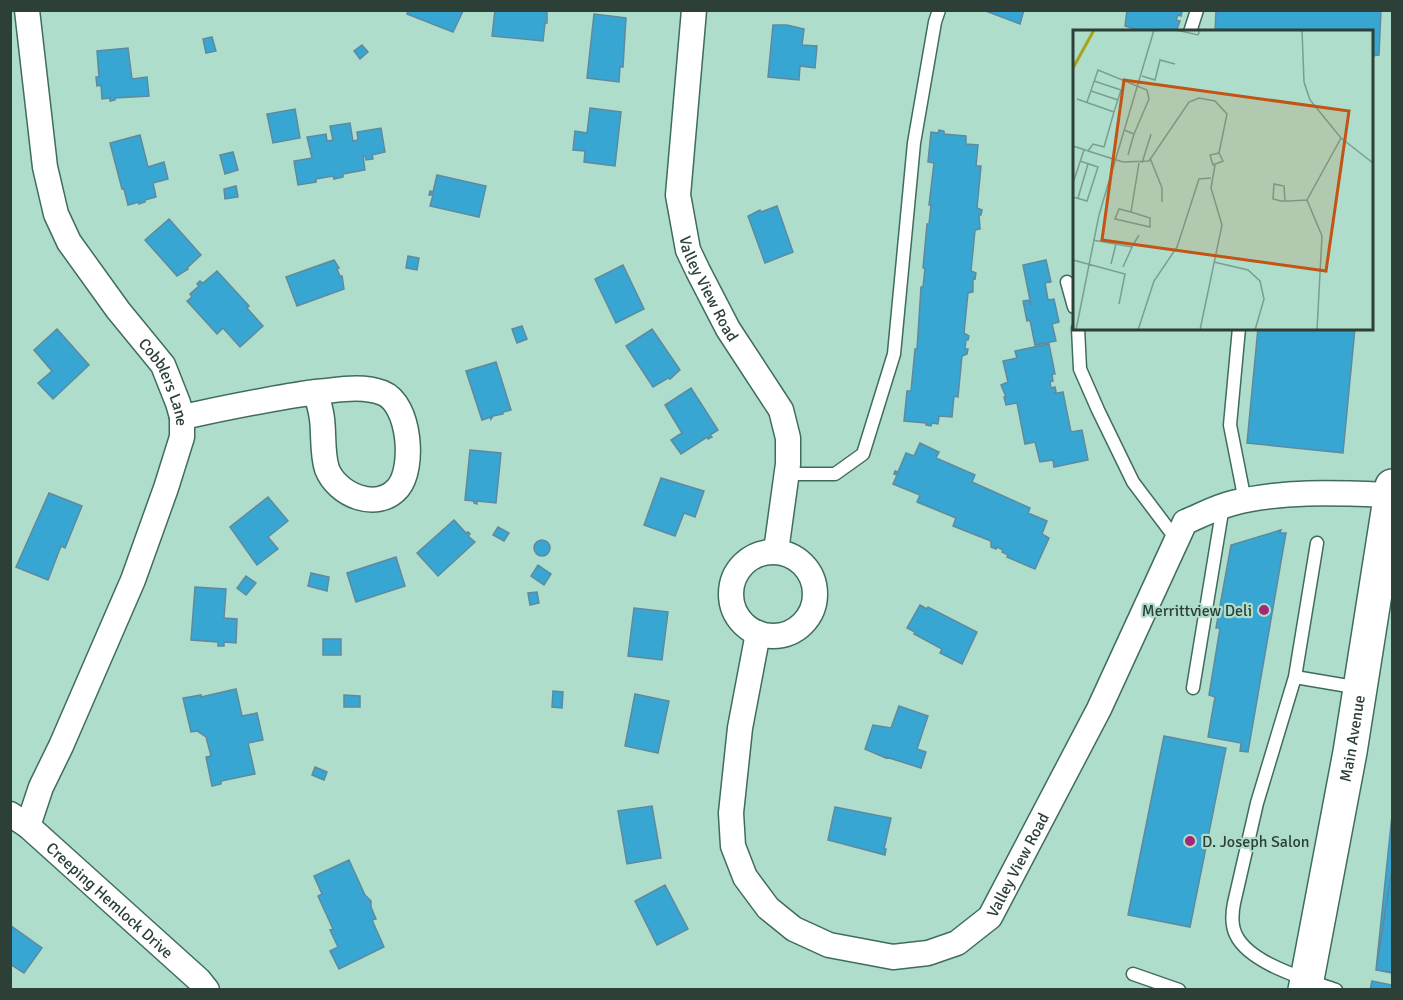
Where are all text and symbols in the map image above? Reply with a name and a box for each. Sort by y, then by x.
inset map [1073,30,1373,330]
street label: Valley View Road [675,234,742,346]
street label: Cobblers Lane [134,334,191,426]
place label: Merrittview Deli [1142,601,1252,621]
marker: Merrittview Deli [1257,603,1271,617]
street label: Main Avenue [1336,694,1370,784]
street label: Valley View Road [983,809,1054,921]
place label: D. Joseph Salon [1202,832,1309,852]
marker: D. Joseph Salon [1183,834,1197,848]
street label: Creeping Hemlock Drive [42,838,177,963]

